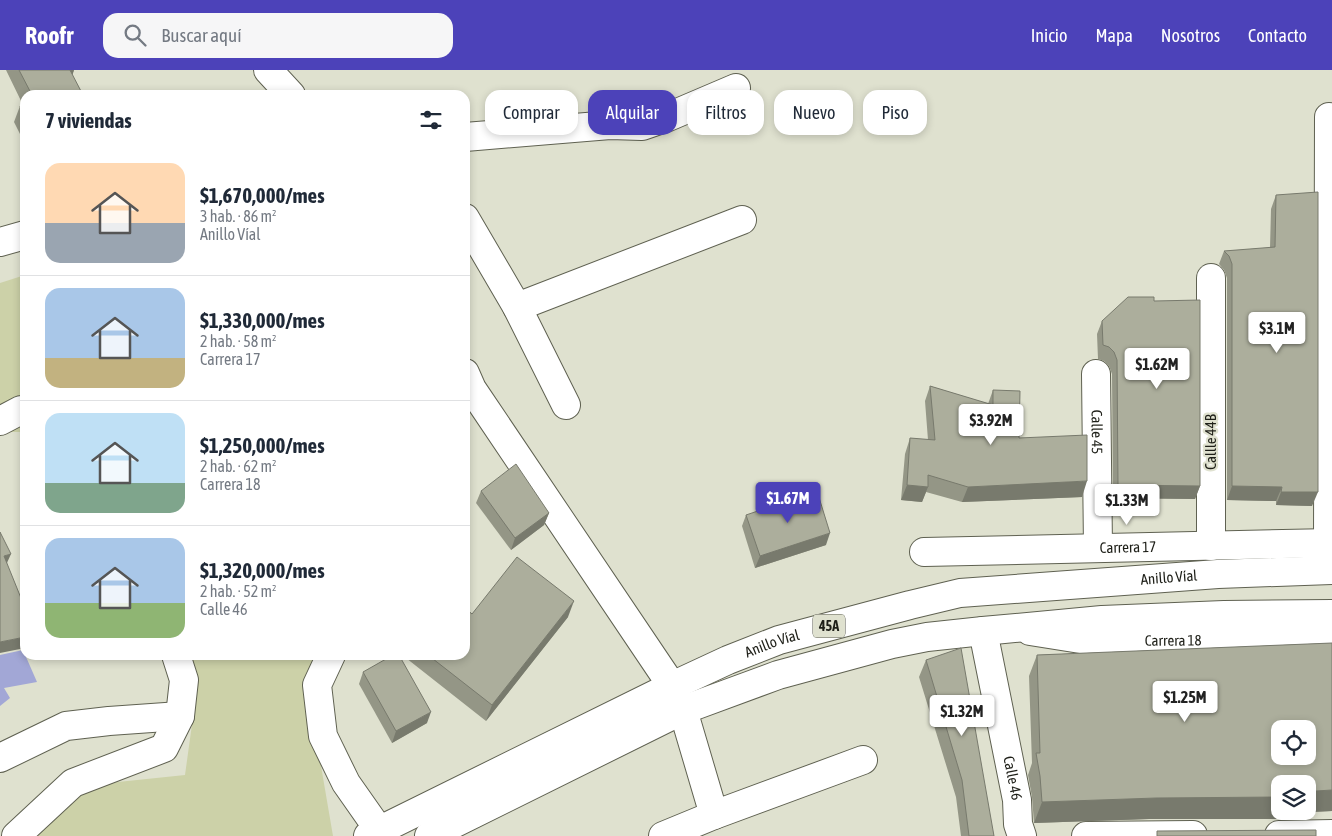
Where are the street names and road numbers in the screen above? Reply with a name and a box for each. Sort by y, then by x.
street label: Calle 45 [1088,410,1106,454]
street label: Callle 44B [1202,414,1219,470]
street label: Carrera 17 [1099,538,1156,556]
street label: Anillo Víal [1140,567,1198,588]
road number: 45A [813,614,845,638]
street label: Anillo Víal [742,626,801,661]
street label: Carrera 18 [1145,632,1202,649]
street label: Calle 46 [1000,754,1026,801]

